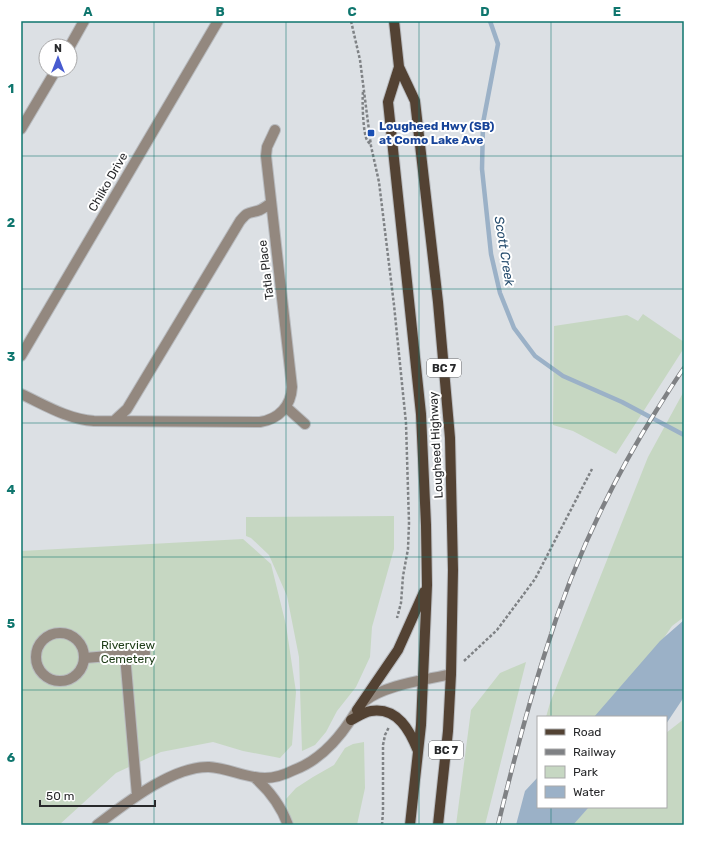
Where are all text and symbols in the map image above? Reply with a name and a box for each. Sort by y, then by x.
text: A [83,4,93,19]
text: B [215,4,225,19]
text: C [347,4,357,19]
text: D [480,4,490,19]
text: E [613,4,621,19]
north arrow [38,38,78,78]
text: N [54,42,62,55]
text: 1 [8,81,14,96]
place label: Lougheed Hwy (SB) at Como Lake Ave [379,119,495,147]
marker: Lougheed Hwy (SB) at Como Lake Ave [366,128,376,138]
street label: Chilko Drive [86,150,131,214]
text: 2 [7,215,15,230]
water label: Scott Creek [492,215,517,287]
street label: Tatla Place [255,239,277,301]
text: 3 [7,349,16,364]
road number: BC 7 [427,359,461,377]
street label: Lougheed Highway [426,391,446,499]
text: 4 [7,482,16,497]
text: 5 [7,616,15,631]
park label: Riverview Cemetery [101,638,156,666]
legend [537,716,667,808]
text: Road [573,725,601,739]
road number: BC 7 [429,741,463,759]
text: Railway [573,745,616,759]
text: 6 [7,750,16,765]
text: Park [573,765,599,779]
scale bar [40,782,155,808]
text: Water [573,785,605,799]
text: 50 m [46,789,74,803]

